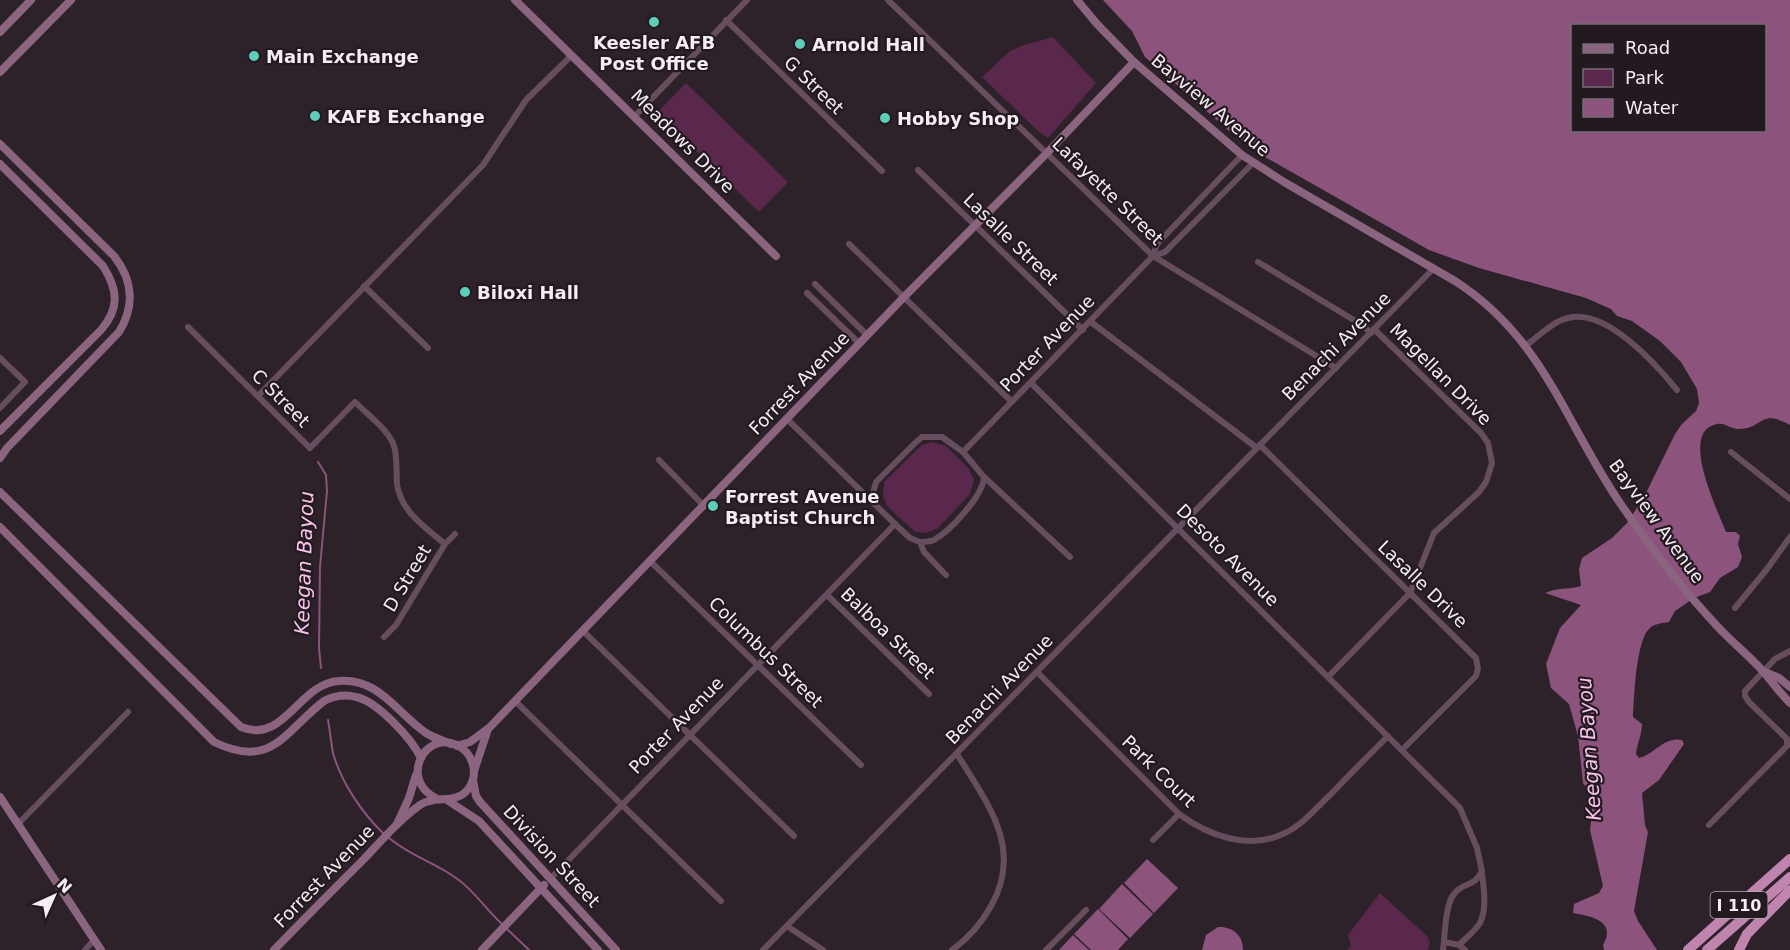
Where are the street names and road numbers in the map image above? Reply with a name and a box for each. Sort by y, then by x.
street label: Bayview Avenue [1148,49,1274,161]
street label: G Street [780,52,848,118]
street label: Meadows Drive [627,85,739,197]
street label: Lafayette Street [1048,133,1168,249]
street label: Lasalle Street [959,189,1063,289]
street label: Benachi Avenue [1277,287,1395,405]
street label: Porter Avenue [995,290,1099,396]
street label: Magellan Drive [1386,319,1496,429]
street label: Forrest Avenue [745,327,853,439]
street label: C Street [248,365,314,431]
street label: Bayview Avenue [1605,455,1709,587]
street label: Desoto Avenue [1172,499,1284,611]
street label: Lasalle Drive [1374,536,1472,632]
street label: D Street [379,541,435,615]
street label: Balboa Street [837,583,939,683]
street label: Columbus Street [705,592,827,712]
street label: Benachi Avenue [941,630,1057,748]
street label: Porter Avenue [624,672,728,778]
street label: Park Court [1118,731,1200,811]
street label: Division Street [499,801,605,911]
street label: Forrest Avenue [270,820,378,932]
road number: I 110 [1710,892,1768,918]

